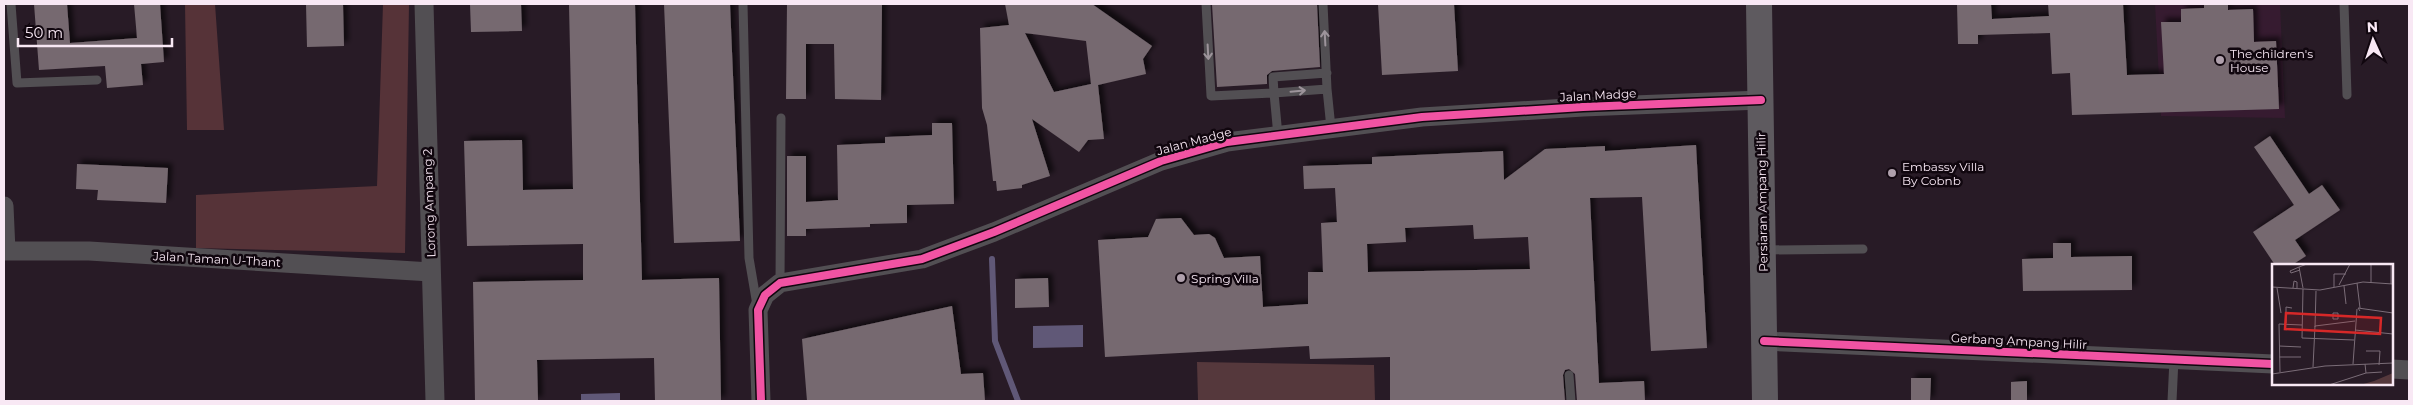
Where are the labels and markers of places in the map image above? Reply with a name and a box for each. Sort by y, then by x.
place label: The children's House [2230,46,2313,75]
marker: The children's House [2214,54,2226,66]
place label: Embassy Villa By Cobnb [1902,159,1984,188]
marker: Embassy Villa By Cobnb [1886,167,1898,179]
place label: Spring Villa [1191,271,1259,286]
marker: Spring Villa [1175,272,1187,284]

